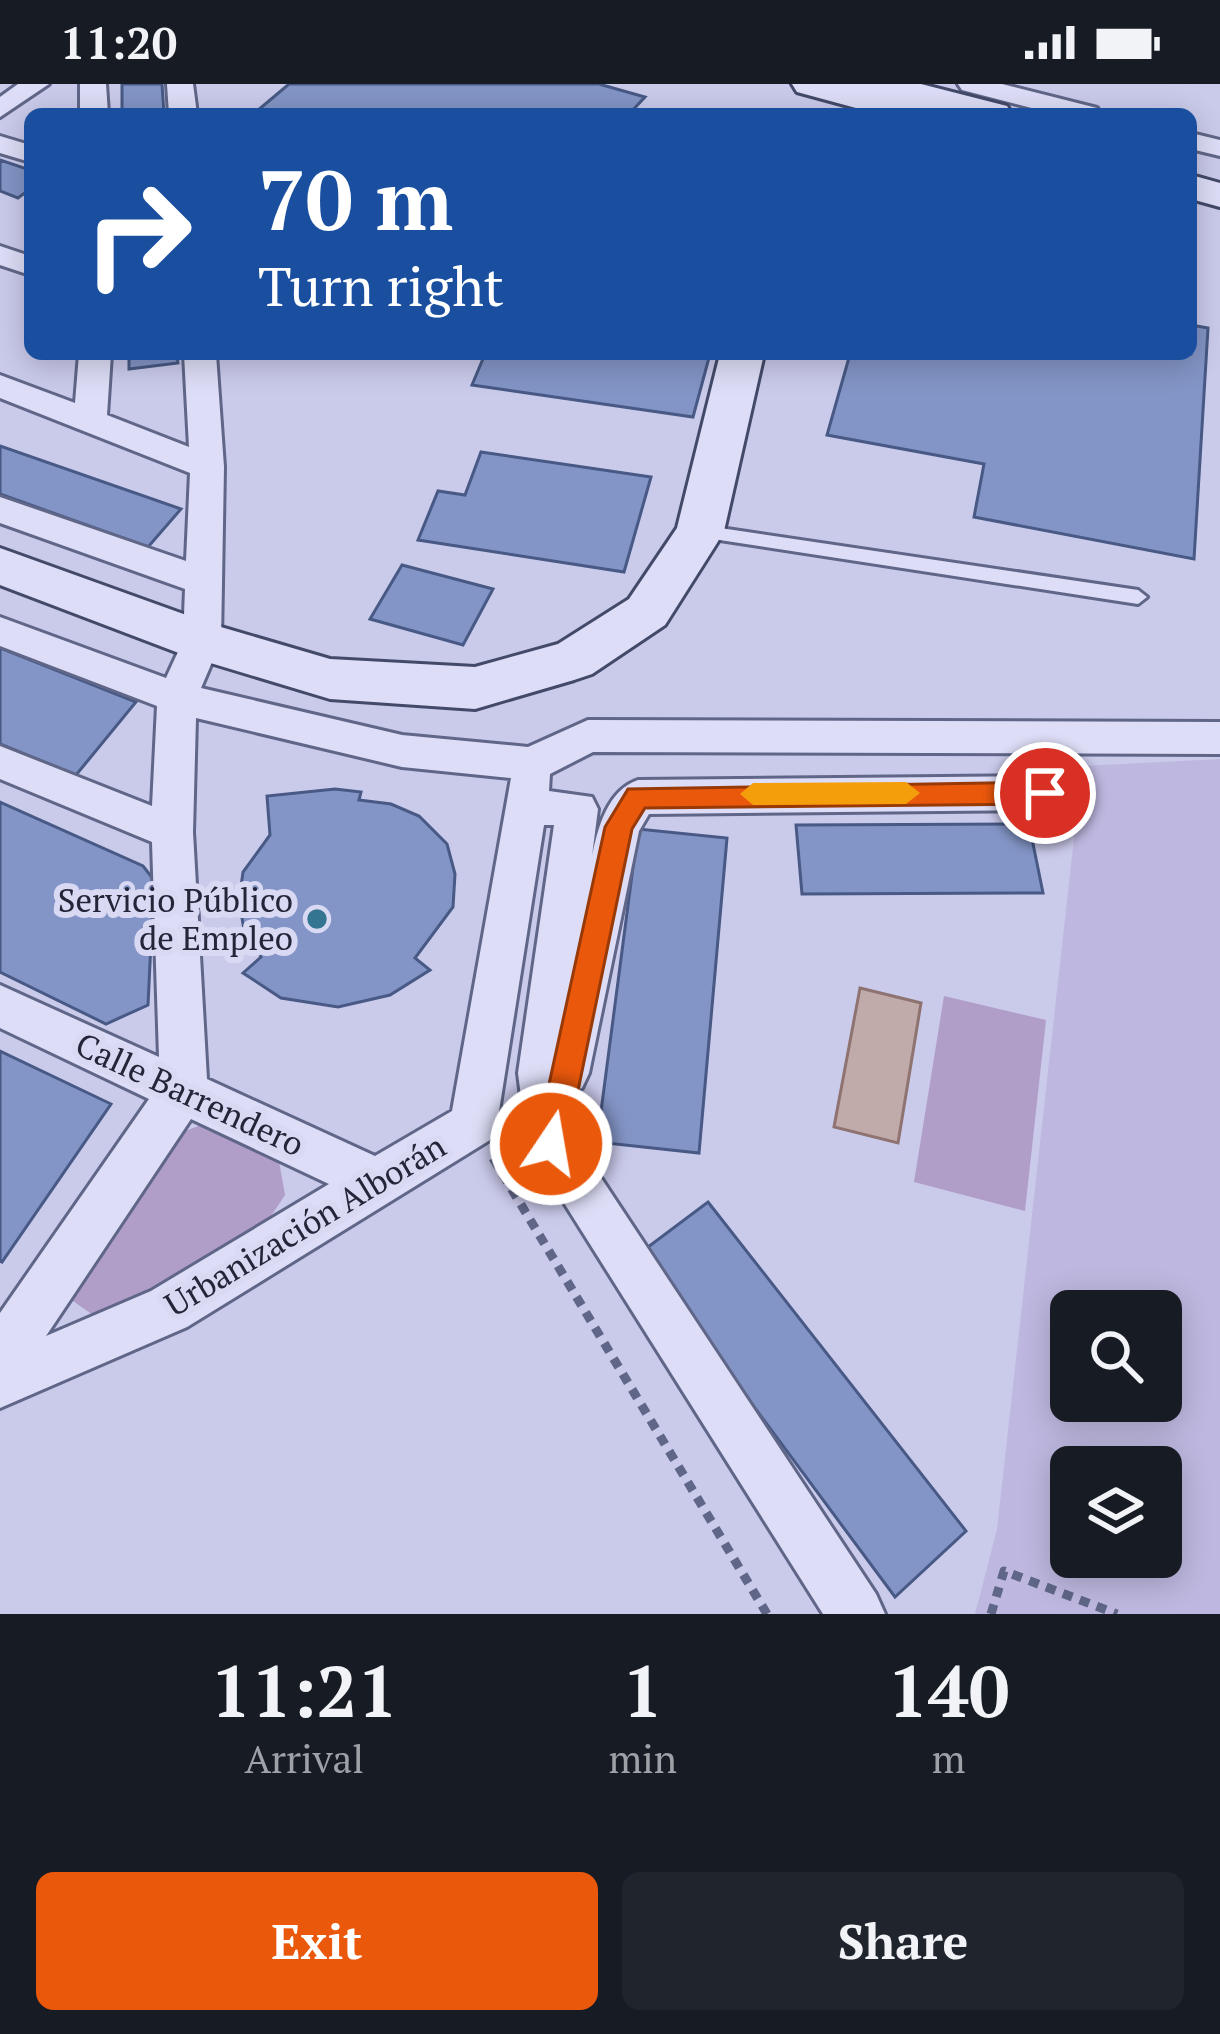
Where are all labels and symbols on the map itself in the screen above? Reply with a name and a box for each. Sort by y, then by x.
pin [994,742,1096,844]
place label: Servicio Público de Empleo [58,878,293,959]
marker: Servicio Público de Empleo [304,906,330,932]
street label: Calle Barrendero [69,1022,311,1165]
position arrow [488,1081,614,1207]
street label: Urbanización Alborán [157,1124,453,1325]

